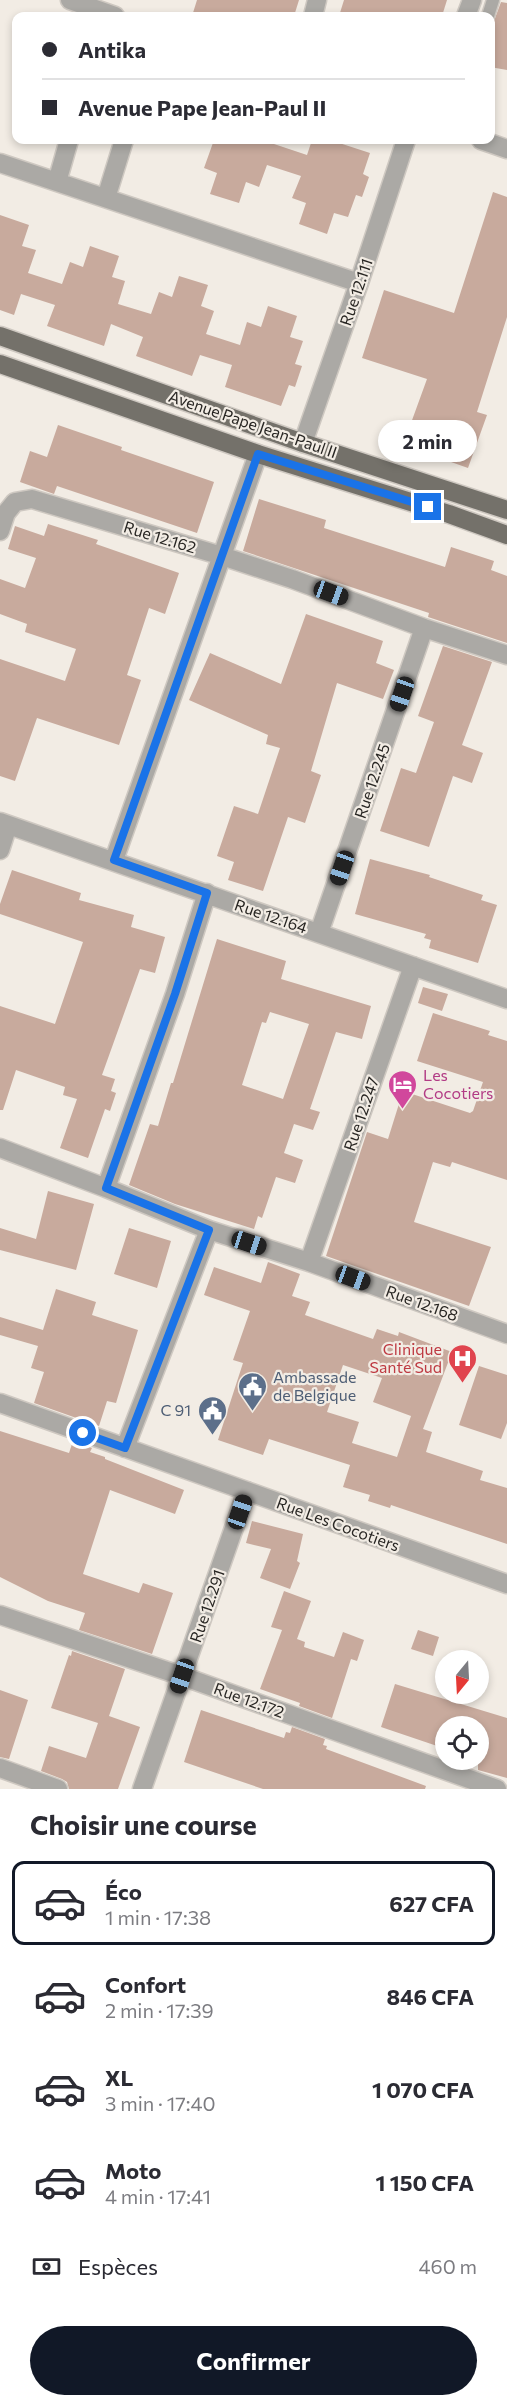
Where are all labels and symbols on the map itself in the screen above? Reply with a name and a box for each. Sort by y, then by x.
street label: Rue 12.111 [335,256,376,328]
street label: Avenue Pape Jean-Paul II [167,386,340,461]
callout: 2 min [378,420,478,462]
route end [414,493,441,520]
street label: Rue 12.162 [122,517,199,557]
car [311,578,351,608]
car [388,674,416,714]
street label: Rue 12.245 [350,741,393,821]
car [328,848,356,888]
street label: Rue 12.164 [232,894,310,937]
place label: Les Cocotiers [423,1065,493,1102]
hotel icon: Les Cocotiers [386,1068,418,1110]
street label: Rue 12.247 [339,1074,382,1153]
car [229,1229,269,1257]
car [333,1263,373,1293]
street label: Rue 12.168 [383,1281,461,1324]
place label: Clinique Santé Sud [370,1339,442,1376]
hospital icon: Clinique Santé Sud [447,1342,479,1384]
place label: Ambassade de Belgique [273,1367,356,1404]
public building icon: Ambassade de Belgique [236,1370,268,1412]
public building icon: C 91 [196,1394,228,1436]
place label: C 91 [160,1400,191,1419]
route start [69,1419,96,1446]
car [226,1492,254,1532]
street label: Rue Les Cocotiers [274,1492,402,1555]
street label: Rue 12.291 [185,1567,228,1645]
north arrow [435,1650,489,1704]
car [168,1656,196,1696]
street label: Rue 12.172 [211,1678,287,1721]

